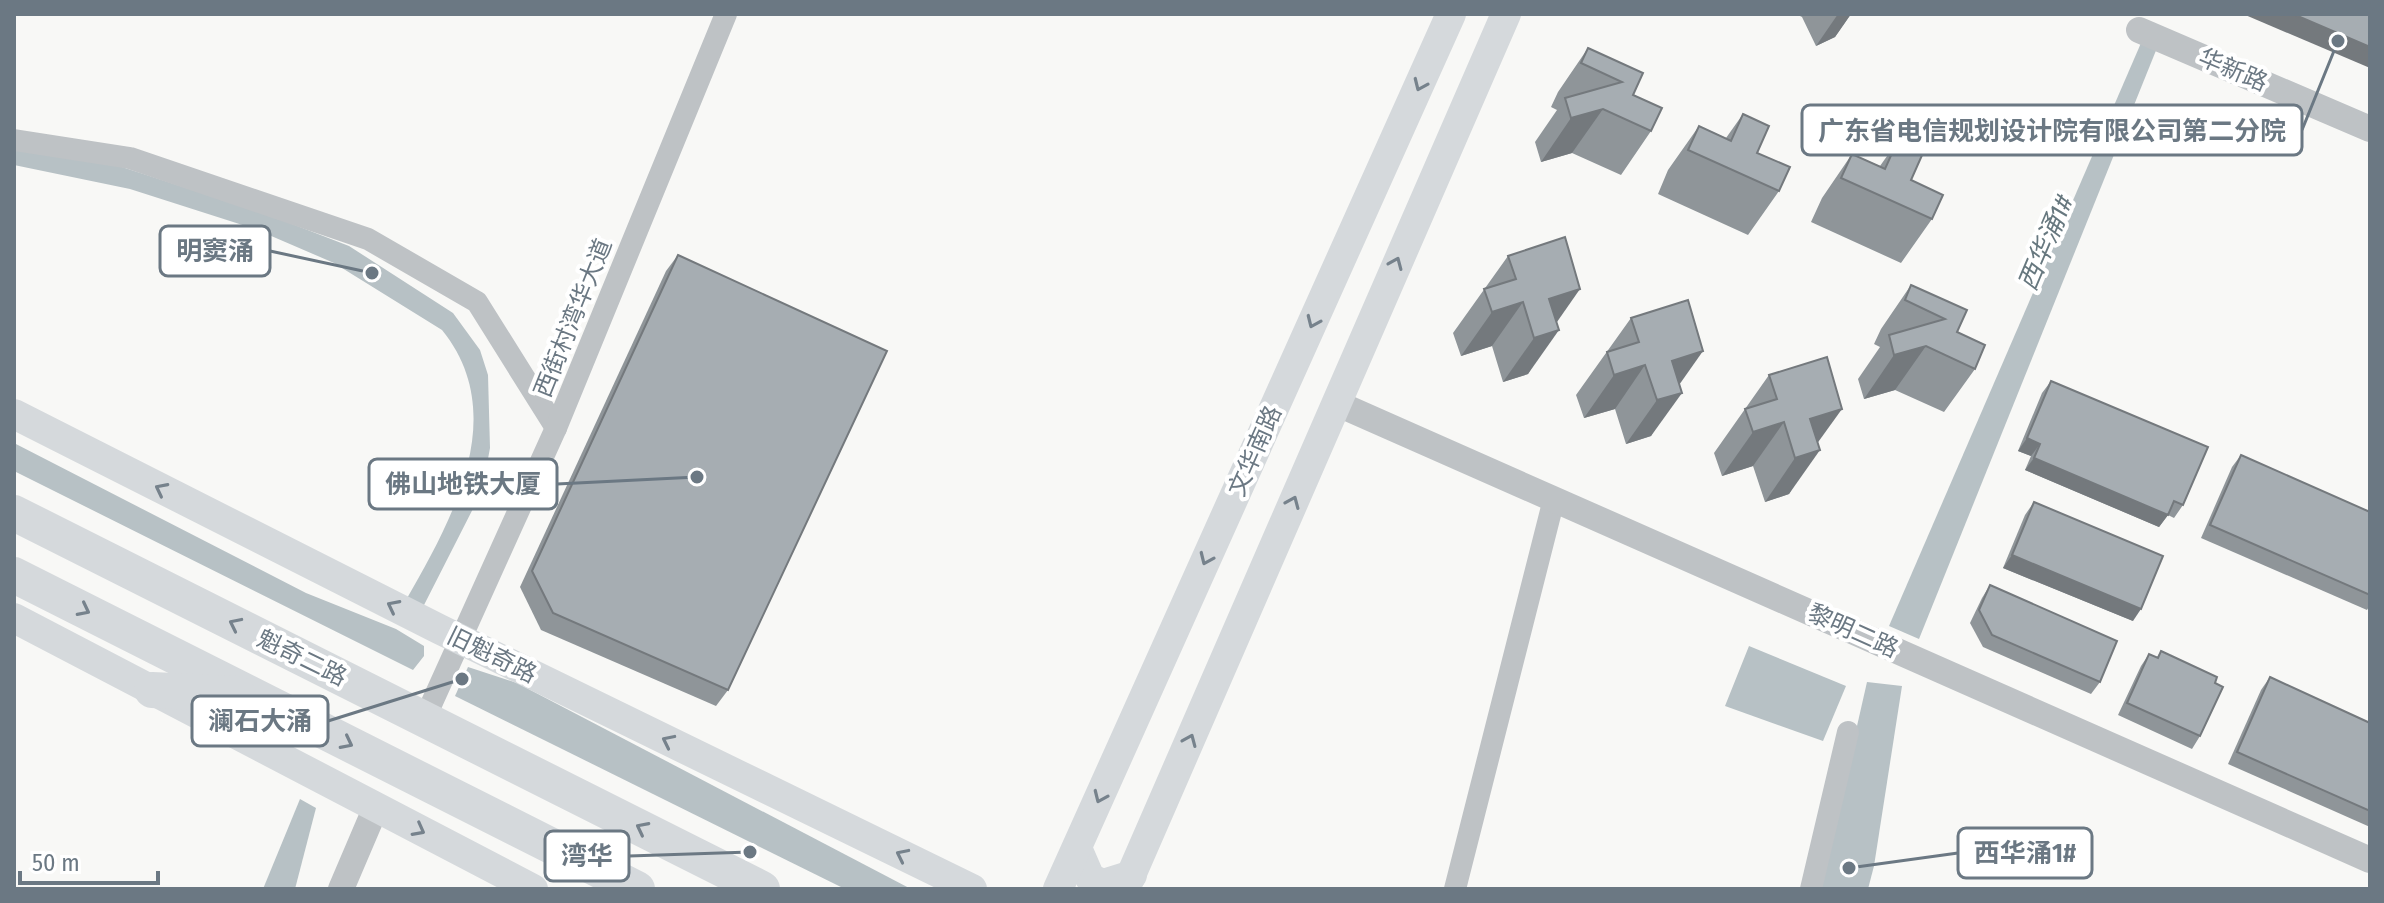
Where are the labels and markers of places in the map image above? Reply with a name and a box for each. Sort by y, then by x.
callout: 广东省电信规划设计院有限公司第二分院 [1802,105,2302,155]
callout: 明窦涌 [160,226,270,276]
callout: 佛山地铁大厦 [369,459,557,509]
callout: 澜石大涌 [192,696,328,746]
callout: 西华涌1# [1958,828,2092,878]
callout: 湾华 [545,831,629,881]

